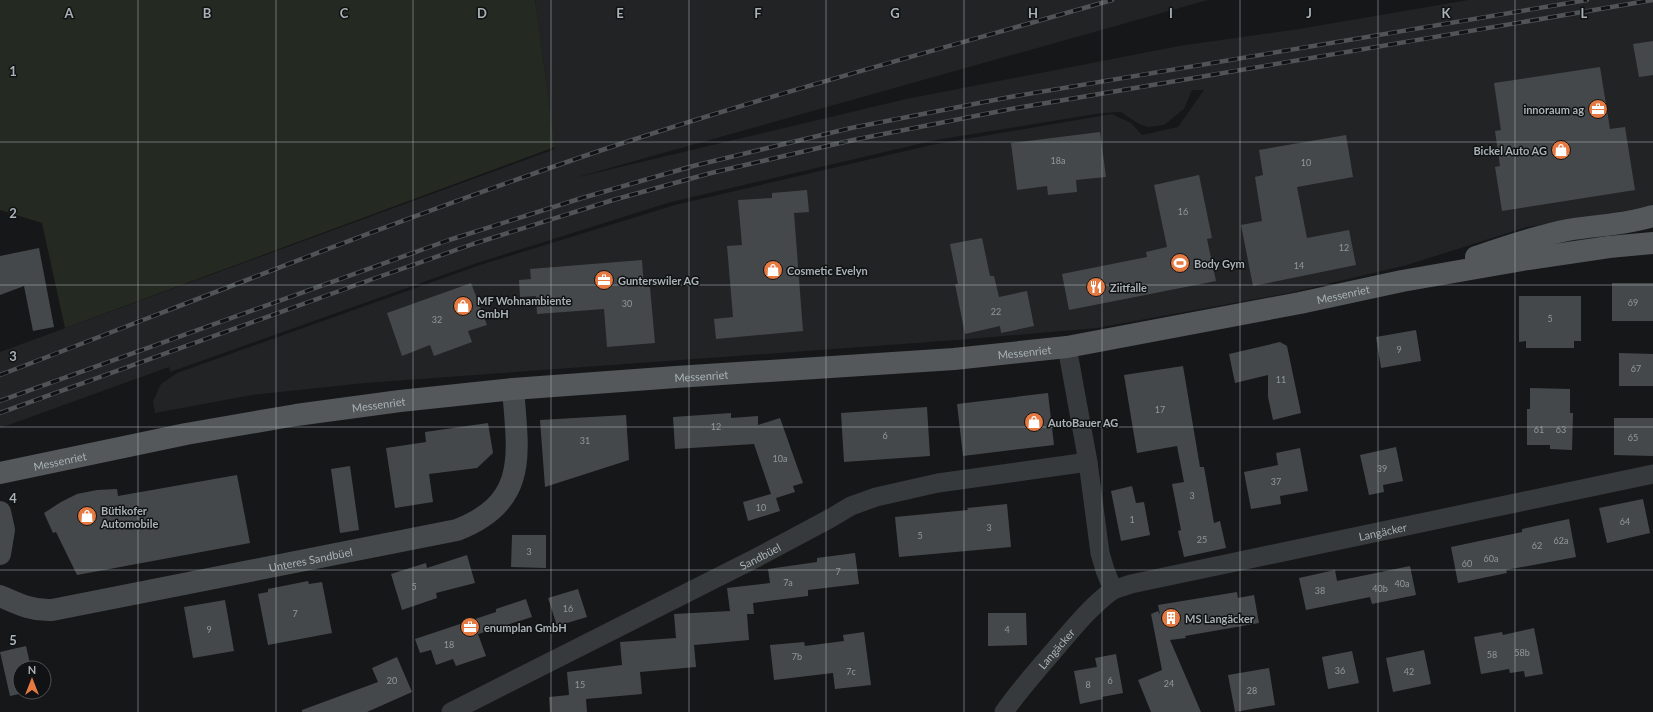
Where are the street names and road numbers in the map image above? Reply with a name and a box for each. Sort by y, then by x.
street label: Messenriet [1315,282,1371,306]
street label: Messenriet [997,342,1052,361]
street label: Messenriet [674,367,729,384]
street label: Messenriet [351,394,406,414]
street label: Messenriet [32,449,87,472]
street label: Langäcker [1357,520,1408,542]
street label: Sandbüel [737,540,782,572]
street label: Unteres Sandbüel [267,544,354,574]
street label: Langäcker [1035,625,1077,671]

